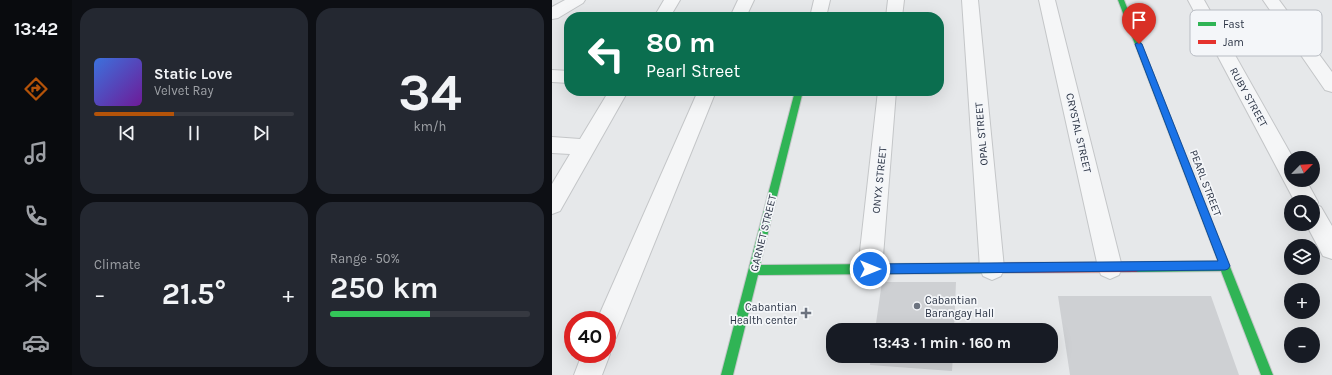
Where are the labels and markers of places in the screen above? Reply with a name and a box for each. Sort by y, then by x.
pin [1122,3,1156,44]
place label: Cabantian Barangay Hall [925,294,994,320]
place label: Cabantian Health center [730,301,797,327]
marker: Cabantian Barangay Hall [912,301,922,311]
marker: Cabantian Health center [800,307,812,319]

